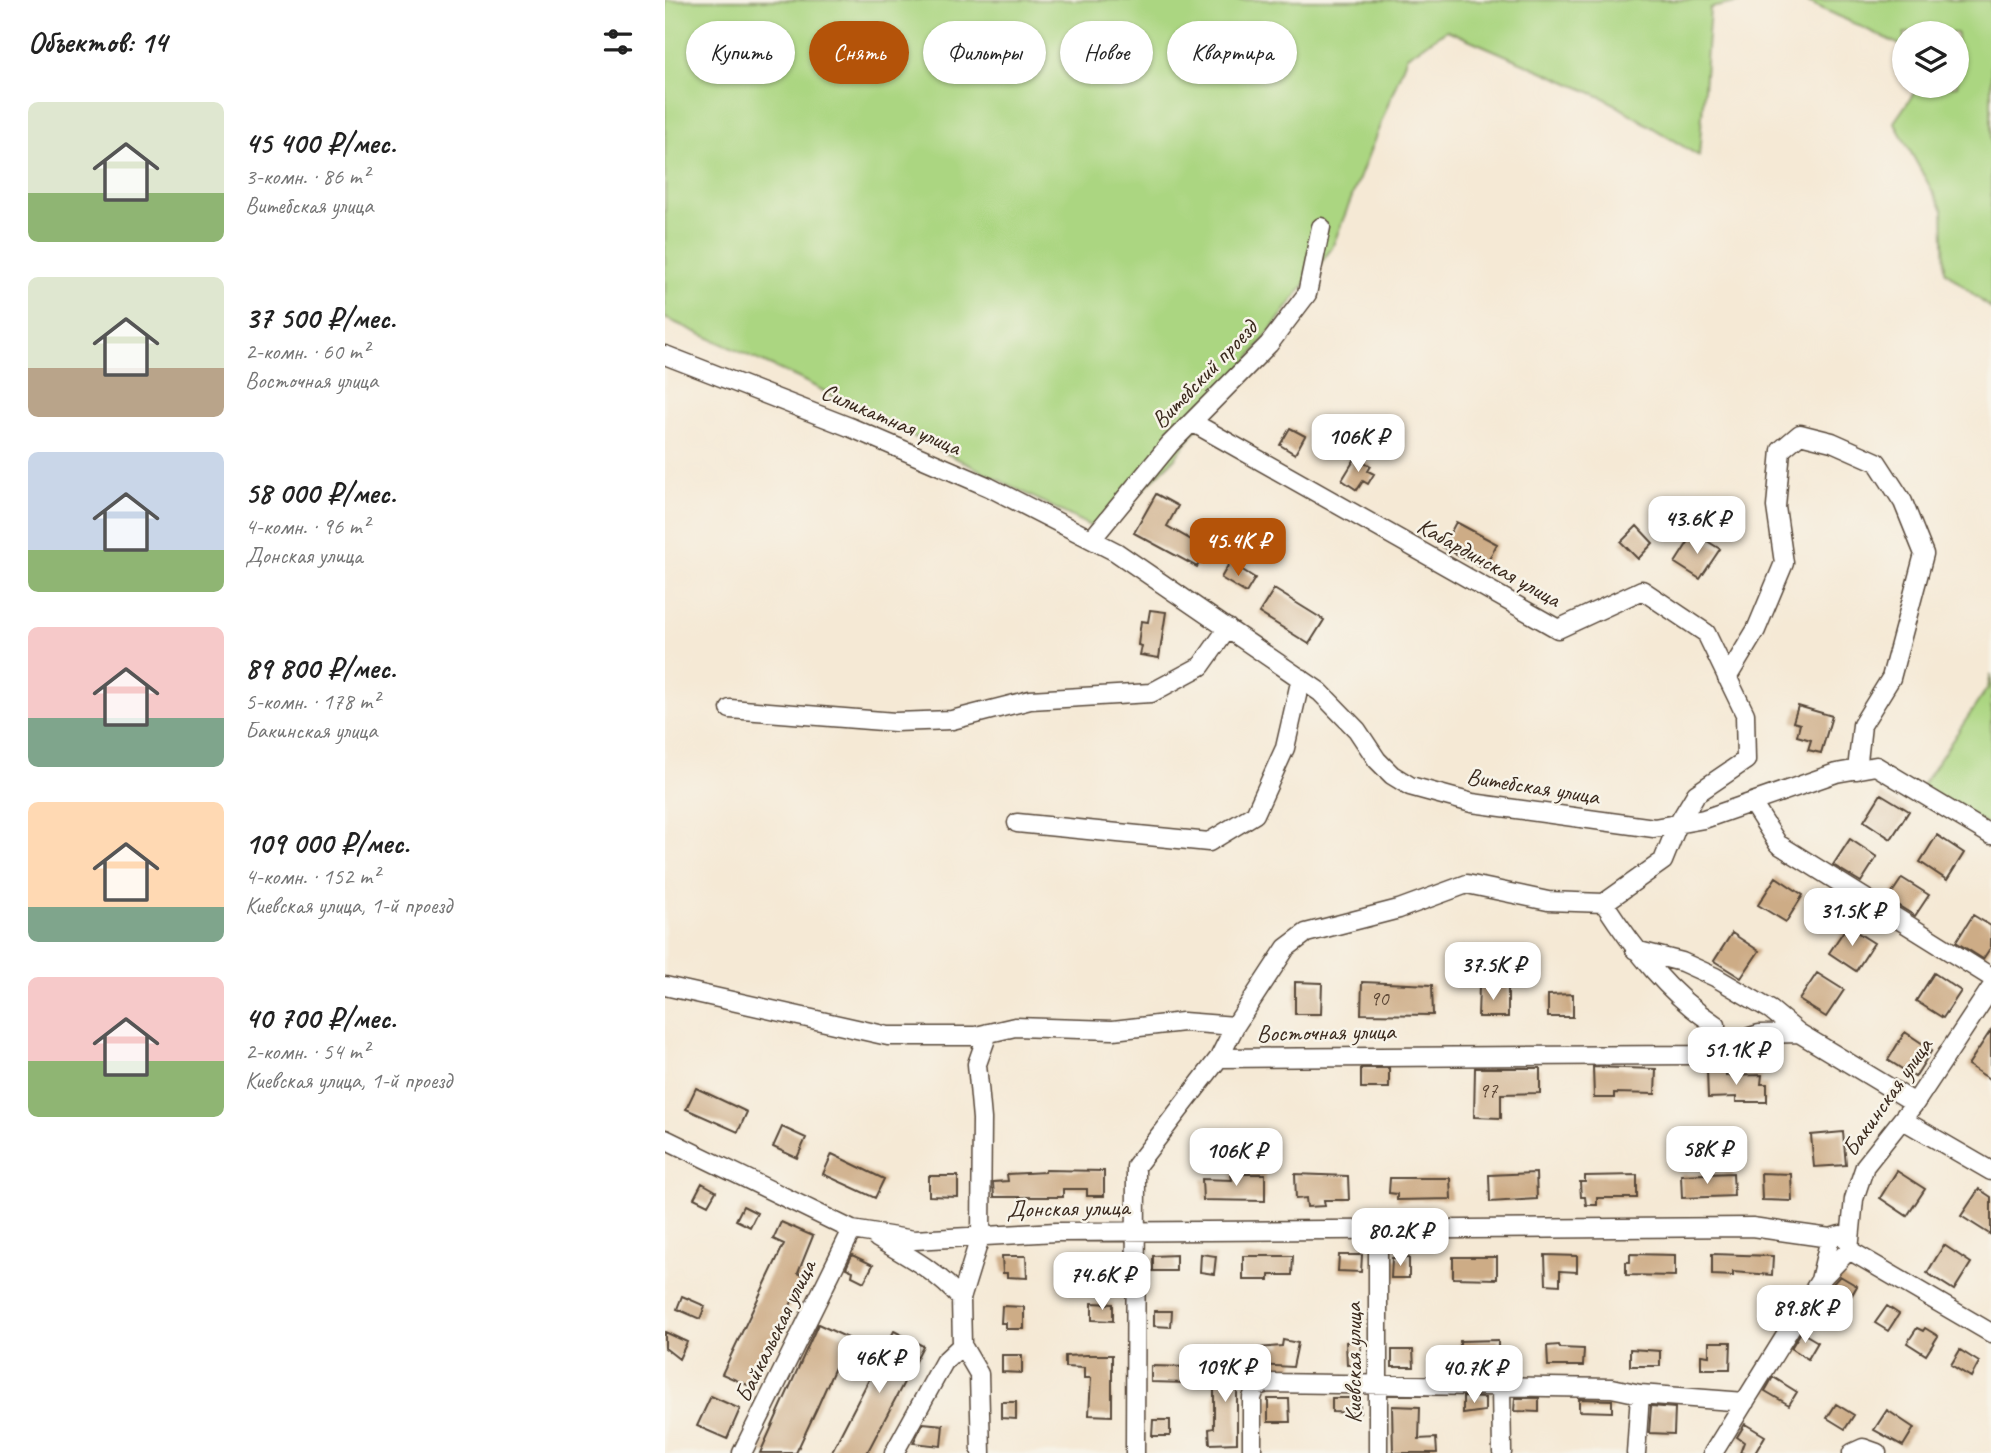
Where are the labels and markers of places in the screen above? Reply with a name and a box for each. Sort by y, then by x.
pin: 106K ₽ [1301,414,1415,474]
pin: 43.6K ₽ [1632,496,1762,556]
pin: 45.4K ₽ [1173,518,1303,578]
pin: 31.5K ₽ [1787,888,1917,948]
pin: 37.5K ₽ [1428,942,1558,1002]
pin: 51.1K ₽ [1671,1028,1801,1087]
pin: 58K ₽ [1658,1126,1756,1186]
pin: 106K ₽ [1179,1128,1293,1188]
pin: 80.2K ₽ [1335,1208,1465,1268]
pin: 74.6K ₽ [1037,1252,1167,1312]
pin: 89.8K ₽ [1740,1286,1870,1345]
pin: 46K ₽ [830,1336,928,1395]
pin: 109K ₽ [1168,1344,1282,1404]
pin: 40.7K ₽ [1409,1346,1539,1405]

